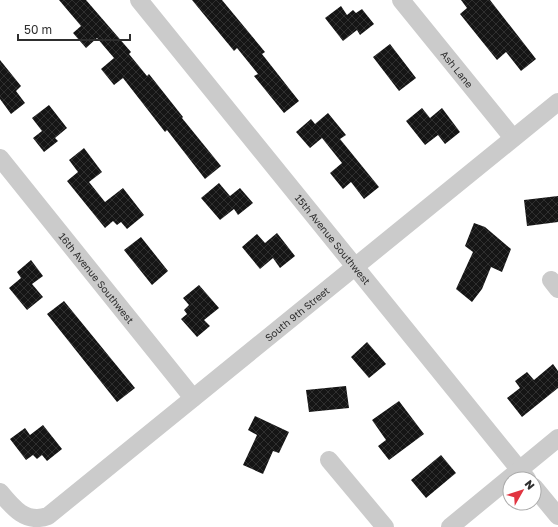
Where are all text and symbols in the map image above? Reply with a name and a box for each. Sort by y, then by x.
scale bar [18,16,130,42]
text: 50 m [24,22,52,37]
street label: Ash Lane [439,48,476,90]
street label: 15th Avenue Southwest [293,192,373,287]
street label: 16th Avenue Southwest [56,230,137,326]
street label: South 9th Street [262,284,332,343]
north arrow [502,471,542,511]
text: N [522,477,538,492]

